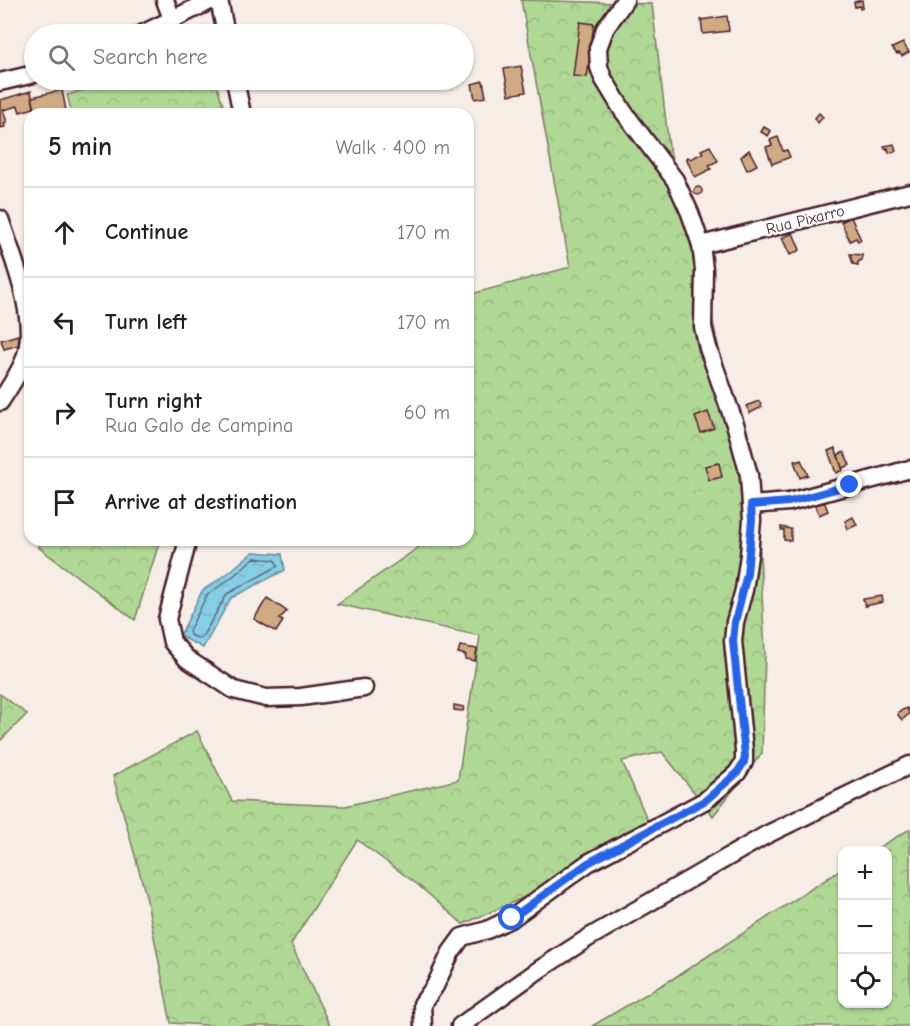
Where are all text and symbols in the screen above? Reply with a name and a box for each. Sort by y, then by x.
search box [24,24,474,90]
icon: search [45,41,78,74]
text: Search here [93,44,208,70]
text: 5 min [48,132,112,162]
text: Walk · 400 m [336,136,450,159]
street label: Rua Pixarro [764,202,846,238]
icon: ahead [48,216,81,249]
text: Continue [105,219,188,245]
text: 170 m [397,221,450,244]
icon: left [48,306,81,339]
text: Turn left [105,309,187,335]
text: 170 m [397,311,450,334]
text: Turn right [105,388,202,414]
icon: right [48,396,81,429]
text: 60 m [404,401,450,424]
text: Rua Galo de Campina [105,414,293,437]
route end [836,471,862,497]
icon: arrive [48,486,81,519]
text: Arrive at destination [105,489,297,515]
map controls [838,846,892,1008]
button: + [838,846,892,900]
button: − [838,900,892,954]
route start [498,904,524,930]
button: locate [838,954,892,1008]

